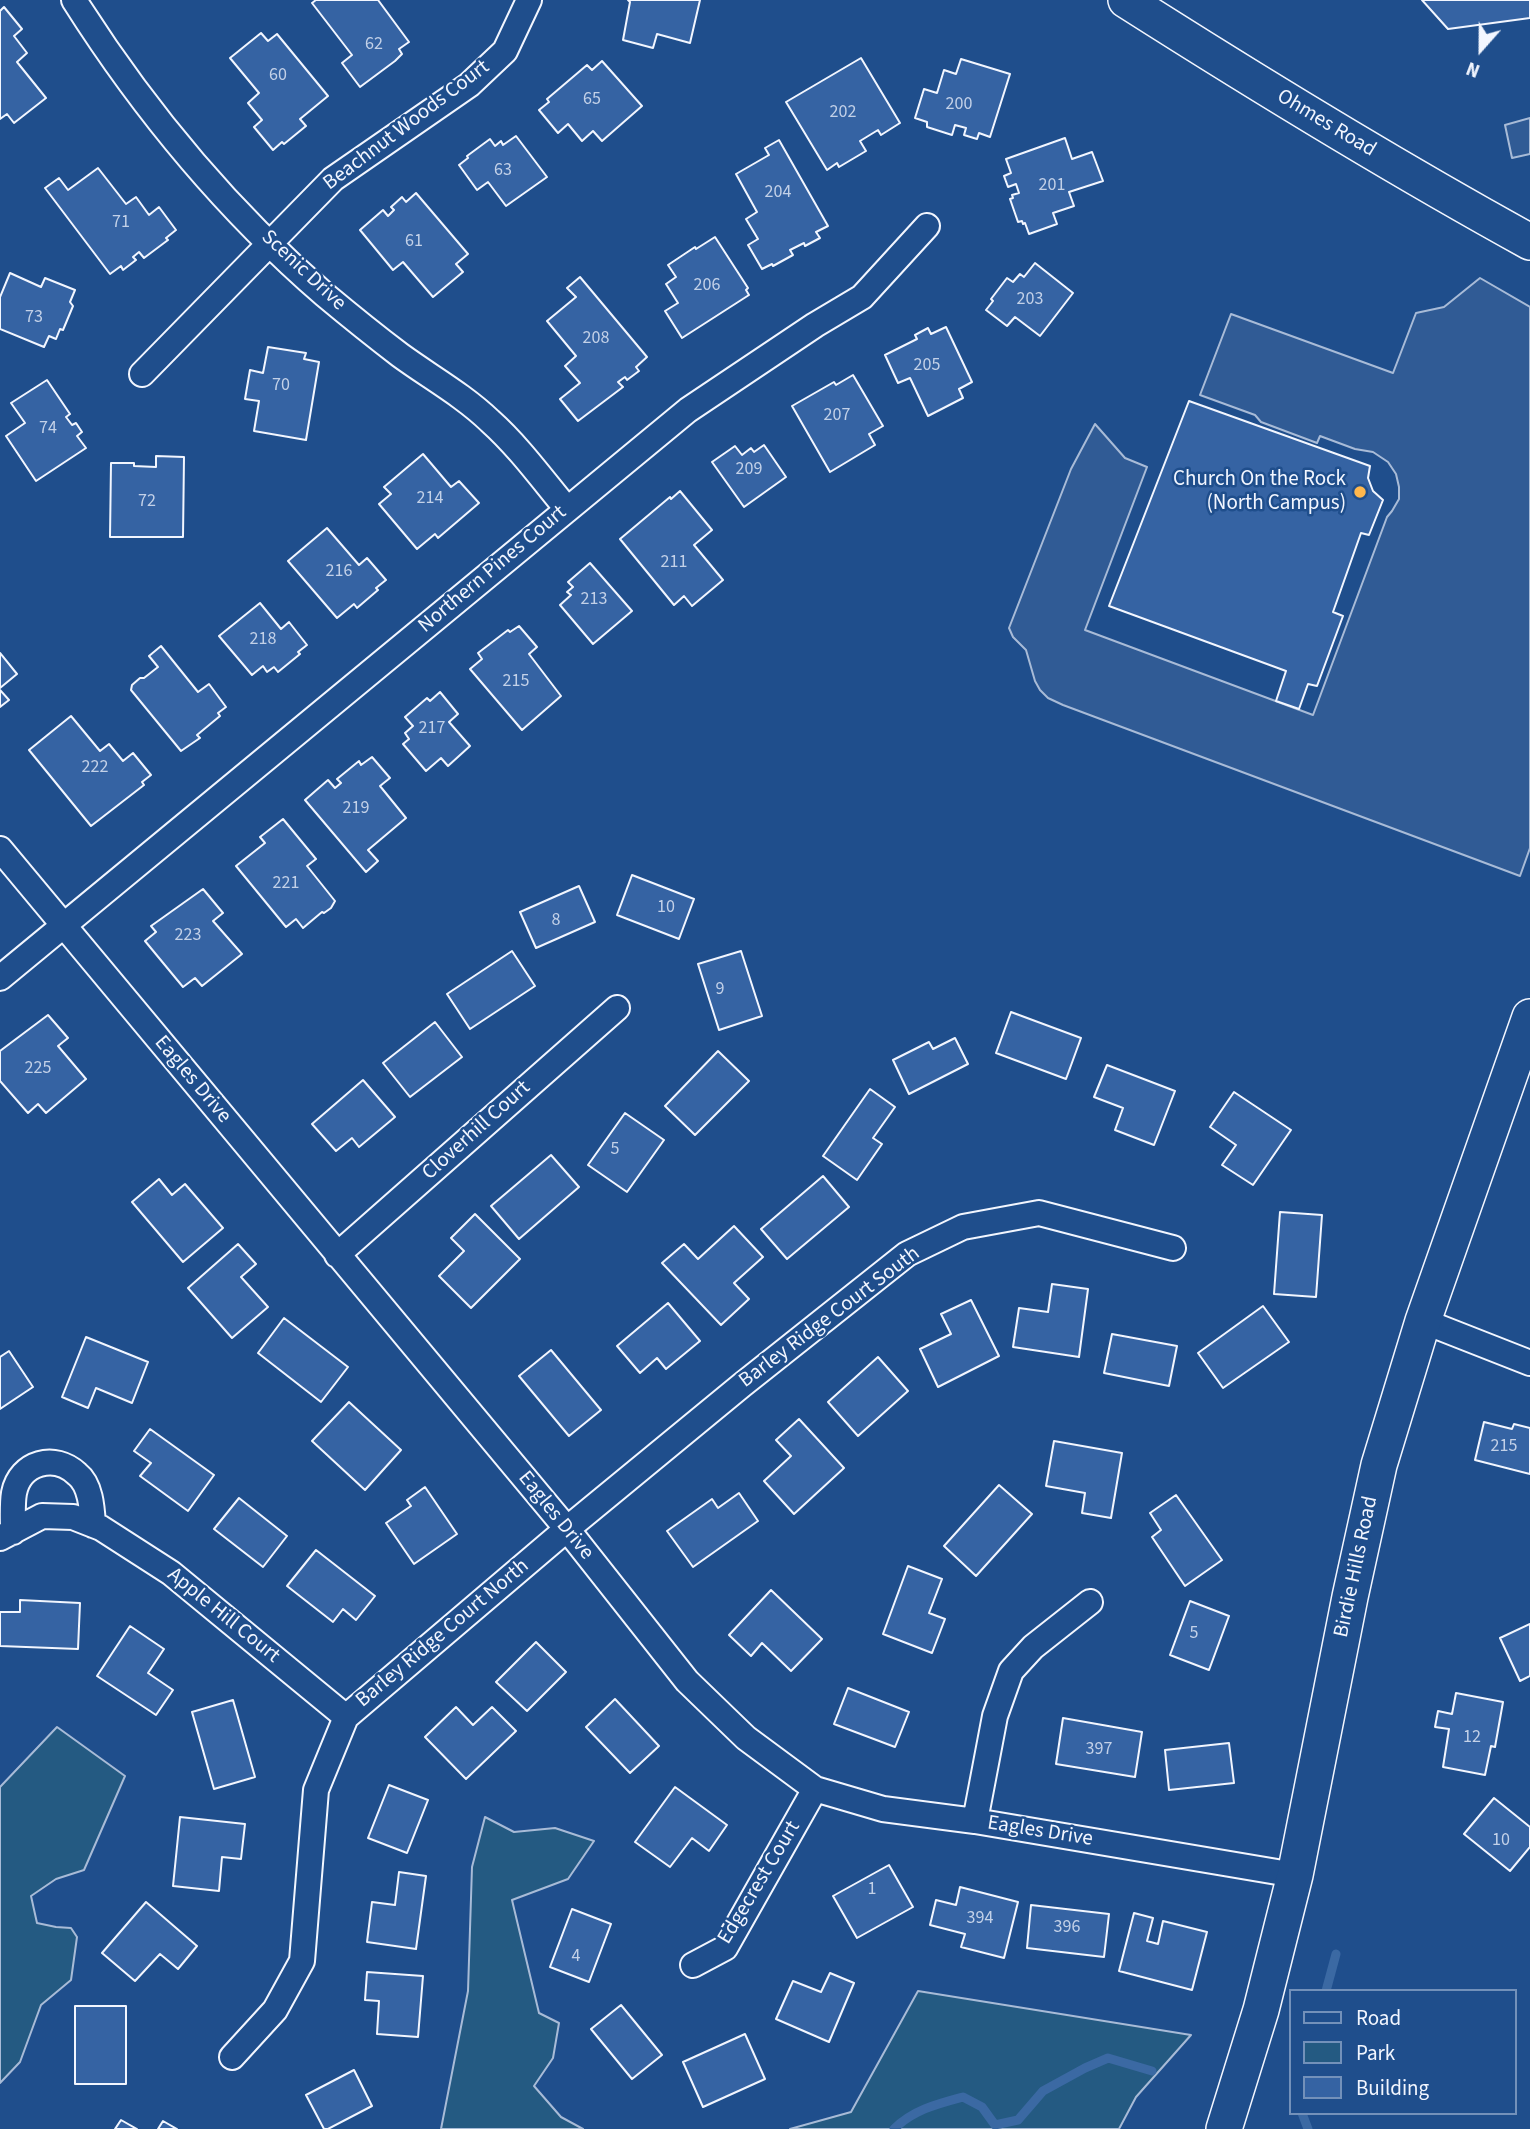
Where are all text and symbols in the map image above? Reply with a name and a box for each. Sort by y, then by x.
north arrow [1446,14,1516,84]
house number: 62 [365,34,383,56]
text: N [1463,54,1484,84]
street label: Beachnut Woods Court [319,55,495,197]
house number: 60 [269,65,287,87]
street label: Ohmes Road [1272,85,1380,163]
house number: 65 [583,89,601,111]
house number: 200 [946,94,972,116]
house number: 202 [830,102,856,124]
house number: 63 [494,160,512,182]
house number: 201 [1039,175,1065,197]
house number: 204 [765,182,791,204]
house number: 71 [112,212,130,234]
street label: Scenic Drive [255,225,351,317]
house number: 61 [405,231,423,253]
house number: 206 [694,275,720,297]
house number: 203 [1017,289,1043,311]
house number: 73 [25,307,43,329]
house number: 208 [583,328,609,350]
house number: 205 [914,355,940,377]
house number: 70 [272,375,290,397]
house number: 207 [824,405,850,427]
house number: 74 [39,418,57,440]
house number: 209 [736,459,762,481]
place label: Church On the Rock (North Campus) [1173,467,1346,517]
marker: Church On the Rock (North Campus) [1352,484,1368,500]
house number: 214 [417,488,443,510]
house number: 72 [138,491,156,513]
street label: Northern Pines Court [414,501,572,639]
house number: 211 [661,552,687,574]
house number: 216 [326,561,352,583]
house number: 213 [581,589,607,611]
house number: 218 [250,629,276,651]
house number: 215 [503,671,529,693]
house number: 217 [419,718,445,740]
house number: 222 [82,757,108,779]
house number: 219 [343,798,369,820]
house number: 221 [273,873,299,895]
house number: 10 [657,897,675,919]
house number: 8 [552,910,560,932]
house number: 223 [175,925,201,947]
house number: 9 [716,979,724,1001]
street label: Eagles Drive [148,1031,236,1129]
house number: 225 [25,1058,51,1080]
street label: Cloverhill Court [418,1076,536,1186]
house number: 5 [611,1139,619,1161]
street label: Barley Ridge Court South [735,1242,925,1394]
house number: 215 [1491,1436,1517,1458]
street label: Eagles Drive [512,1467,598,1565]
street label: Birdie Hills Road [1330,1494,1384,1640]
street label: Barley Ridge Court North [351,1554,535,1714]
street label: Apple Hill Court [162,1563,284,1669]
house number: 5 [1190,1623,1198,1645]
house number: 12 [1463,1727,1481,1749]
house number: 397 [1086,1739,1112,1761]
street label: Eagles Drive [985,1811,1095,1853]
street label: Edgecrest Court [713,1817,807,1949]
house number: 10 [1492,1830,1510,1852]
house number: 1 [868,1879,876,1901]
house number: 394 [967,1908,993,1930]
house number: 396 [1054,1917,1080,1939]
house number: 4 [572,1946,580,1968]
legend [1288,1989,1516,2115]
text: Road [1356,2003,1401,2033]
text: Park [1356,2038,1395,2068]
text: Building [1356,2073,1429,2103]

